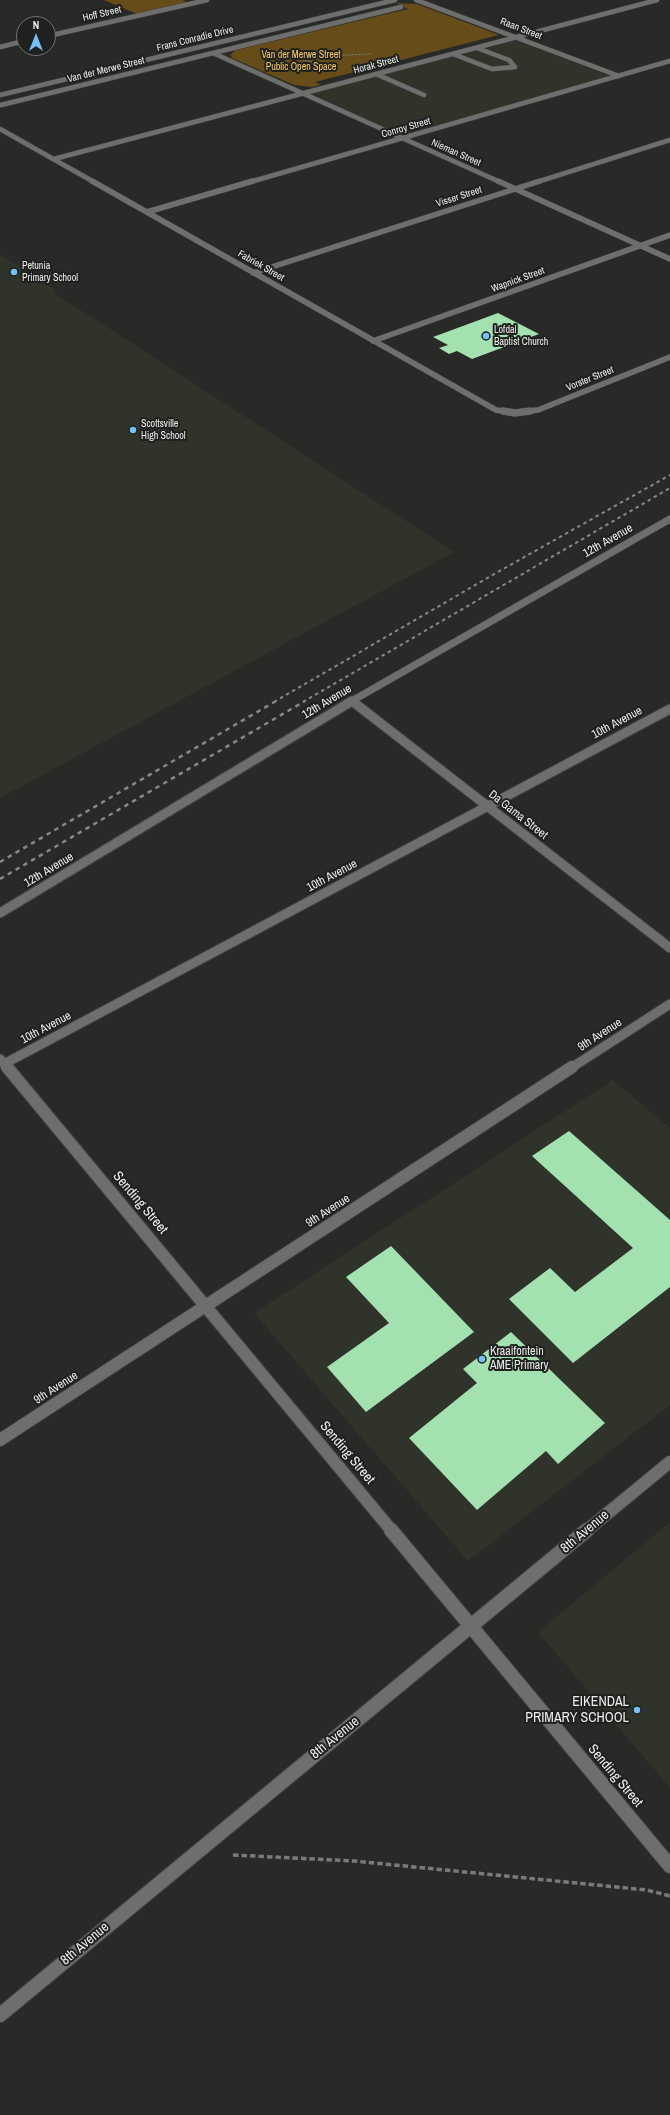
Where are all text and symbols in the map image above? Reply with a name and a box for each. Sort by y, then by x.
street label: Hoff Street [82,4,122,24]
north arrow [16,16,56,56]
street label: Raan Street [498,16,544,42]
text: N [33,18,39,32]
street label: Frans Conradie Drive [155,24,235,54]
park label: Van der Merwe Street Public Open Space [261,49,341,72]
street label: Horak Street [352,53,400,77]
street label: Van der Merwe Street [66,55,146,85]
street label: Conroy Street [380,115,432,141]
street label: Nieman Street [429,137,483,169]
street label: Visser Street [435,184,483,210]
street label: Fabriek Street [236,248,286,284]
place label: Petunia Primary School [22,260,78,284]
street label: Wapnick Street [490,265,546,295]
marker: Petunia Primary School [9,267,19,277]
place label: Lofdal Baptist Church [494,324,548,348]
marker: Lofdal Baptist Church [481,331,491,341]
street label: Vorster Street [565,364,615,394]
place label: Scottsville High School [141,418,186,442]
marker: Scottsville High School [128,425,138,435]
street label: 12th Avenue [581,521,635,561]
street label: 12th Avenue [300,682,354,722]
street label: 10th Avenue [589,704,645,742]
street label: Da Gama Street [486,787,550,843]
street label: 12th Avenue [22,850,76,890]
street label: 10th Avenue [304,857,360,895]
street label: 10th Avenue [18,1009,74,1047]
street label: 9th Avenue [575,1015,625,1055]
street label: Sending Street [109,1168,171,1238]
street label: 9th Avenue [303,1191,353,1231]
place label: Kraaifontein AME Primary [490,1345,548,1373]
marker: Kraaifontein AME Primary [477,1354,487,1364]
street label: 9th Avenue [31,1368,81,1408]
street label: Sending Street [316,1418,378,1488]
street label: 8th Avenue [557,1507,613,1557]
place label: EIKENDAL PRIMARY SCHOOL [525,1694,629,1726]
marker: EIKENDAL PRIMARY SCHOOL [632,1705,642,1715]
street label: 8th Avenue [307,1713,363,1763]
street label: Sending Street [584,1741,646,1811]
street label: 8th Avenue [57,1919,113,1969]

